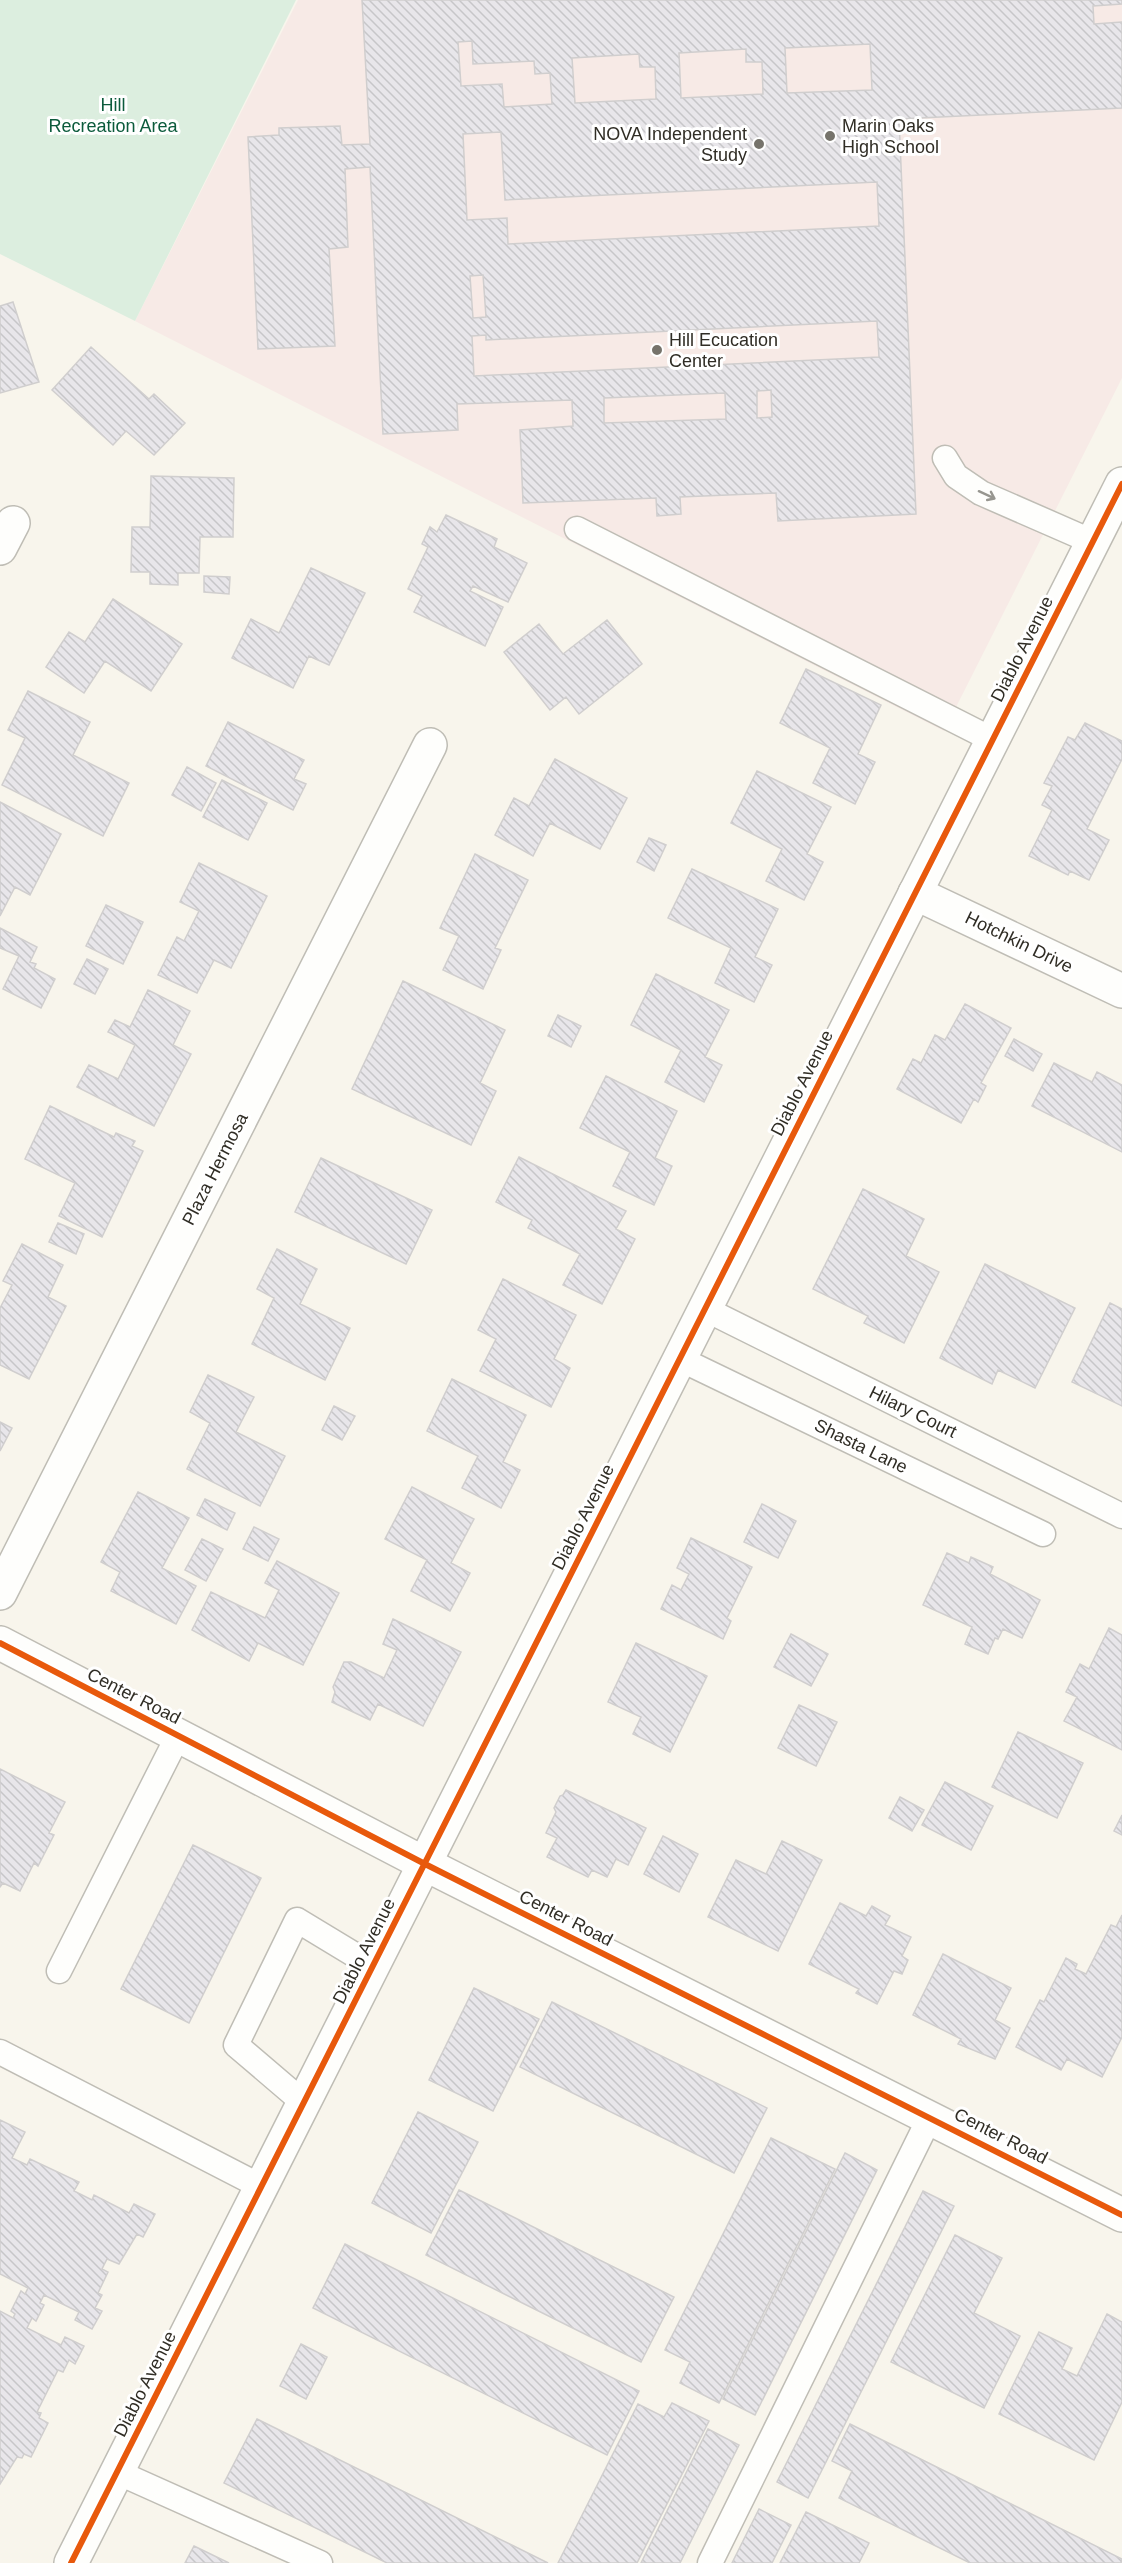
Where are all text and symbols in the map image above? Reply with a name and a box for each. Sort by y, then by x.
park label: Hill Recreation Area [48,95,179,136]
place label: Marin Oaks High School [842,116,939,157]
place label: NOVA Independent Study [593,124,747,165]
marker: Marin Oaks High School [823,129,837,143]
marker: NOVA Independent Study [752,137,766,151]
place label: Hill Ecucation Center [669,330,778,371]
marker: Hill Ecucation Center [650,343,664,357]
one-way arrow [978,490,996,502]
street label: Diablo Avenue [987,593,1057,705]
street label: Hotchkin Drive [962,907,1076,977]
street label: Diablo Avenue [767,1027,837,1139]
street label: Plaza Hermosa [178,1109,252,1228]
street label: Hilary Court [866,1382,960,1442]
street label: Shasta Lane [811,1415,911,1477]
street label: Diablo Avenue [548,1461,618,1573]
street label: Center Road [84,1664,184,1728]
street label: Center Road [516,1886,616,1950]
street label: Diablo Avenue [329,1895,399,2007]
street label: Center Road [951,2104,1051,2168]
street label: Diablo Avenue [110,2328,180,2440]

